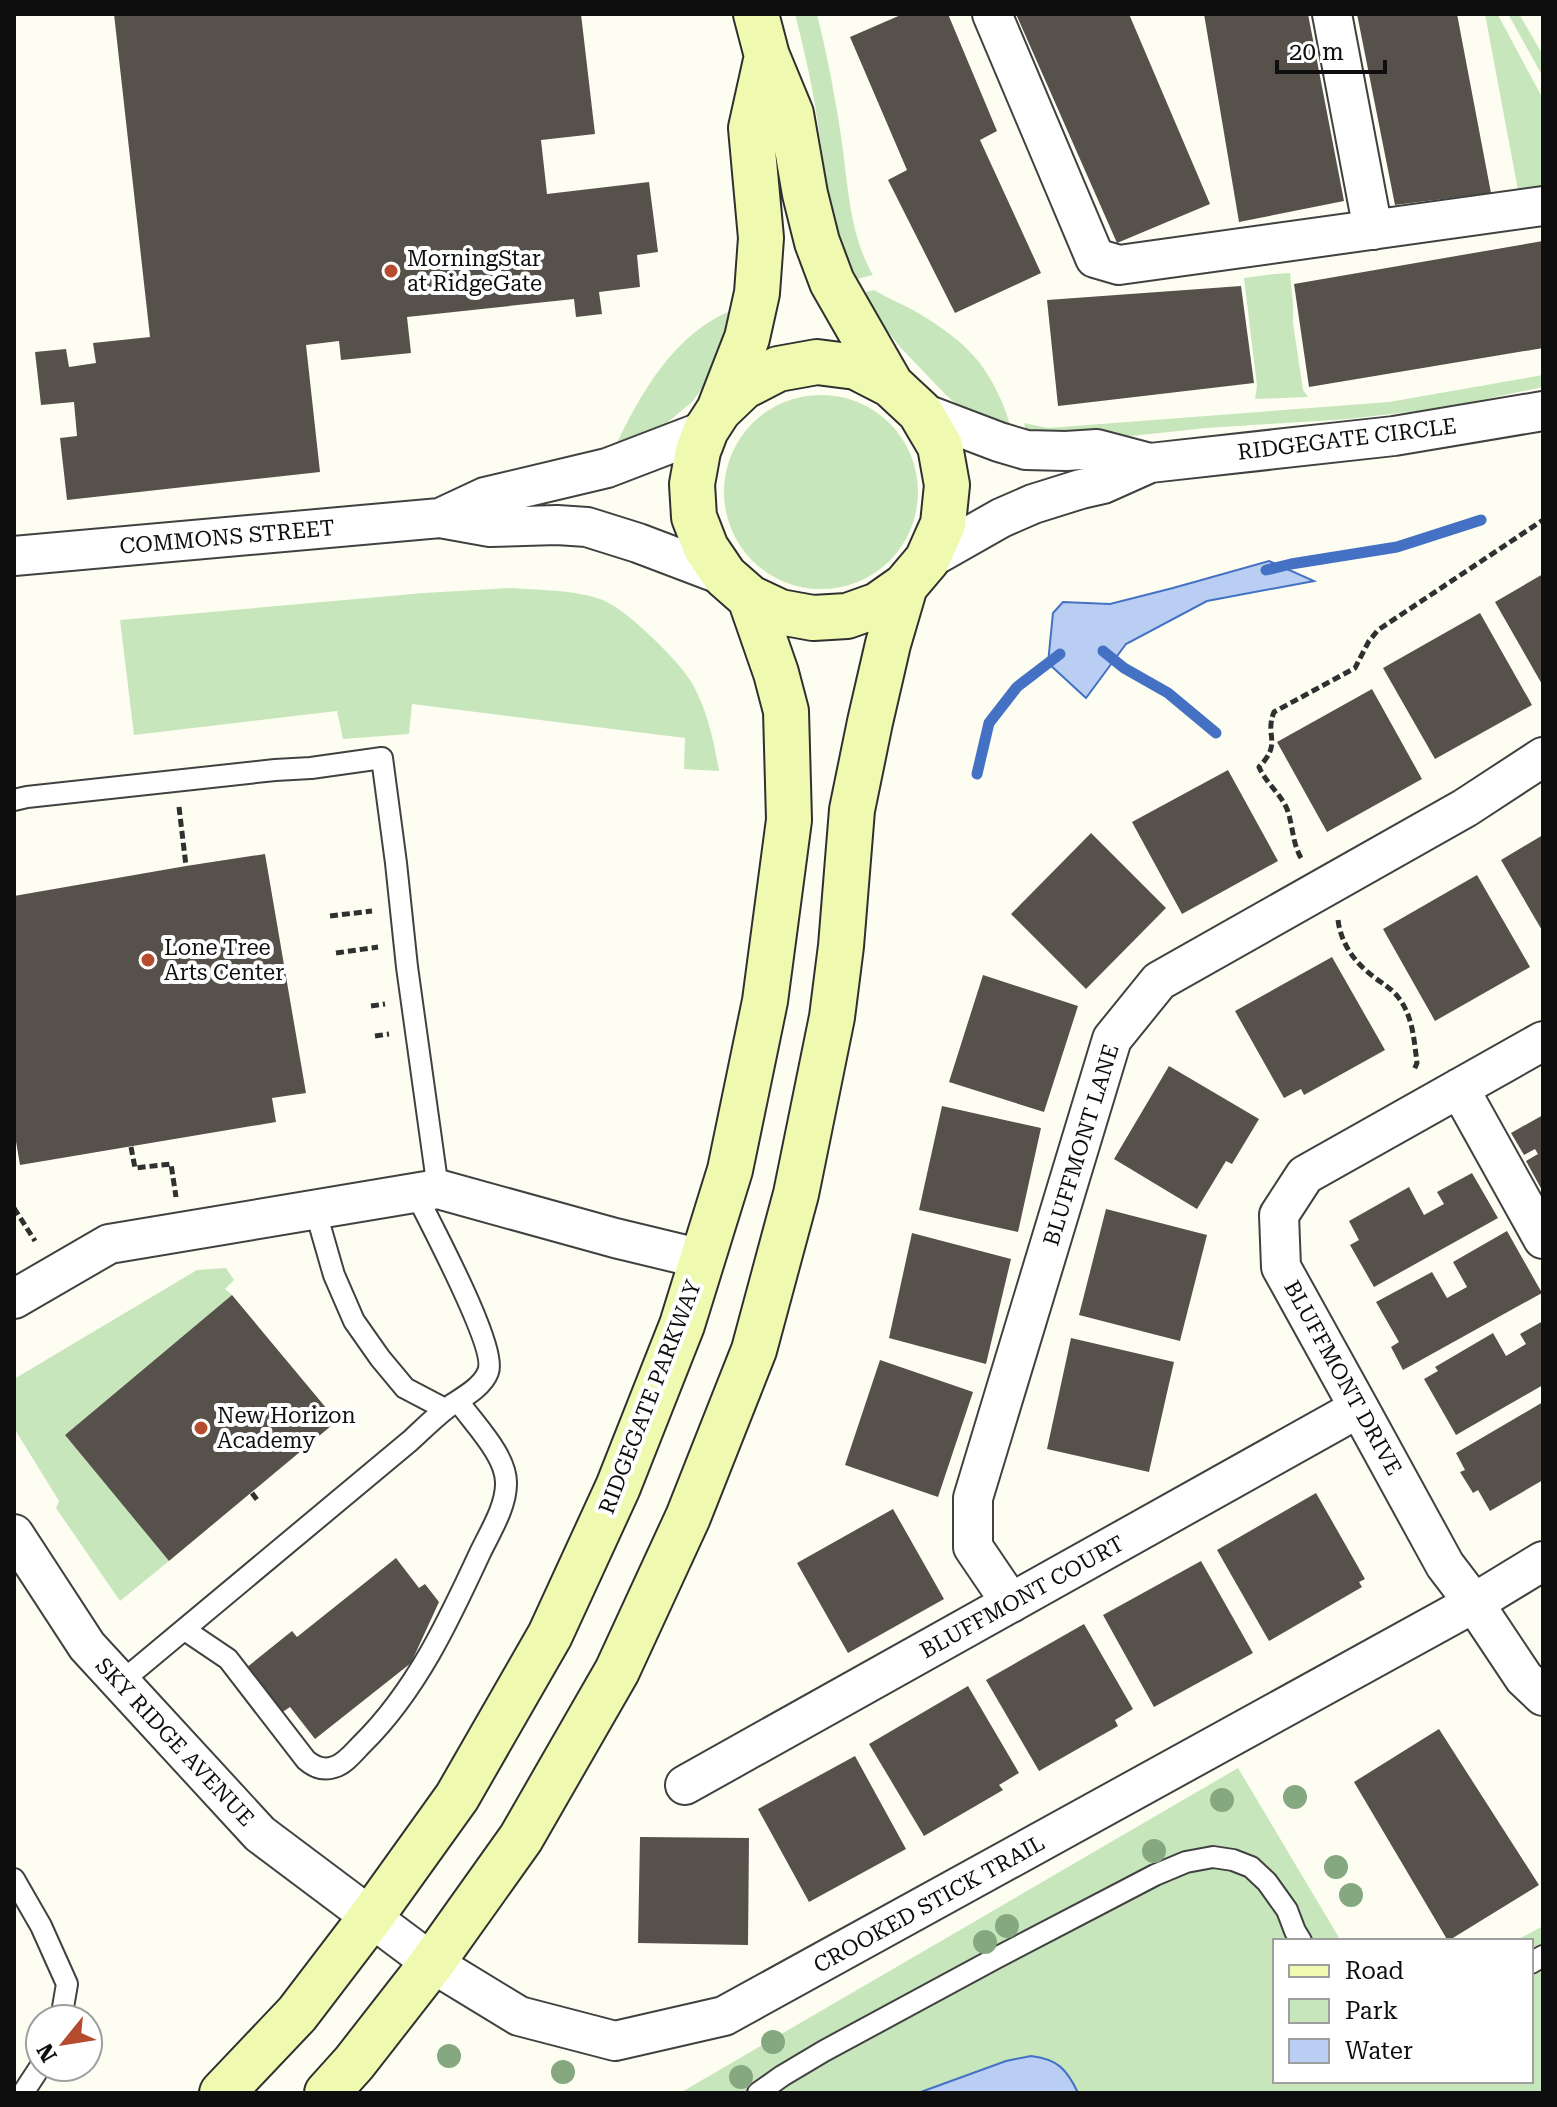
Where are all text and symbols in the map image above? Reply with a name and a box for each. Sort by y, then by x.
scale bar [1277,24,1385,74]
text: 20 m [1289,38,1344,66]
place label: MorningStar at RidgeGate [407,246,542,296]
marker: MorningStar at RidgeGate [382,262,400,280]
street label: RIDGEGATE CIRCLE [1236,413,1458,465]
street label: COMMONS STREET [119,515,335,559]
place label: Lone Tree Arts Center [164,935,284,985]
marker: Lone Tree Arts Center [139,951,157,969]
street label: BLUFFMONT LANE [1038,1041,1124,1249]
street label: BLUFFMONT DRIVE [1279,1276,1407,1480]
street label: RIDGEGATE PARKWAY [594,1277,706,1517]
place label: New Horizon Academy [217,1403,356,1453]
marker: New Horizon Academy [192,1419,210,1437]
street label: BLUFFMONT COURT [916,1531,1128,1663]
street label: SKY RIDGE AVENUE [91,1653,259,1831]
street label: CROOKED STICK TRAIL [809,1830,1049,1978]
legend [1273,1939,1533,2083]
text: Road [1345,1957,1404,1985]
text: Park [1345,1997,1398,2025]
north arrow [24,2003,104,2083]
text: Water [1345,2037,1413,2065]
text: N [32,2039,62,2066]

